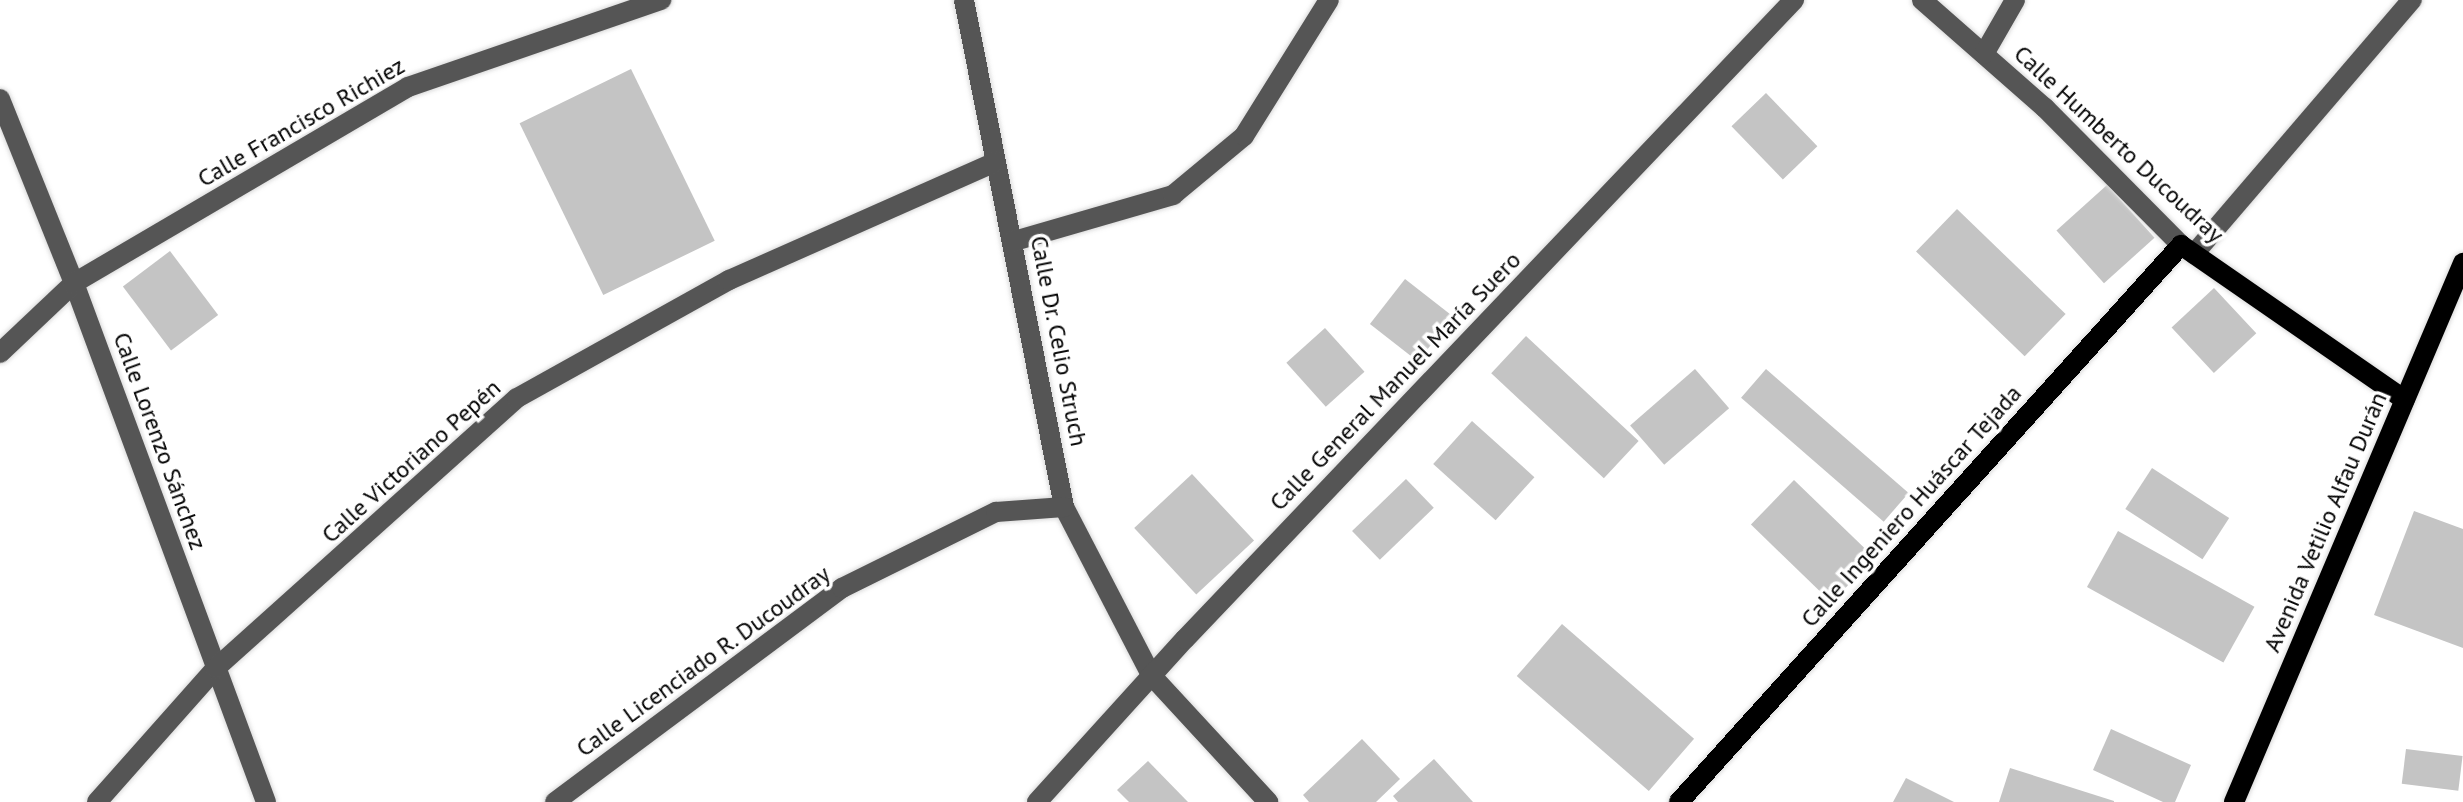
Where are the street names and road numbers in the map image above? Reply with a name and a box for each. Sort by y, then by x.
street label: Calle Humberto Ducoudray [2008,39,2230,249]
street label: Calle Francisco Richiez [192,51,410,193]
street label: Calle Dr. Celio Struch [1024,232,1094,450]
street label: Calle General Manuel María Suero [1264,246,1526,516]
street label: Calle Lorenzo Sánchez [107,328,213,554]
street label: Calle Victoriano Pepén [315,373,507,549]
street label: Calle Ingeniero Huáscar Tejada [1795,379,2027,633]
street label: Avenida Vetilio Alfau Durán [2257,387,2393,657]
street label: Calle Licenciado R. Ducoudray [570,559,836,763]

